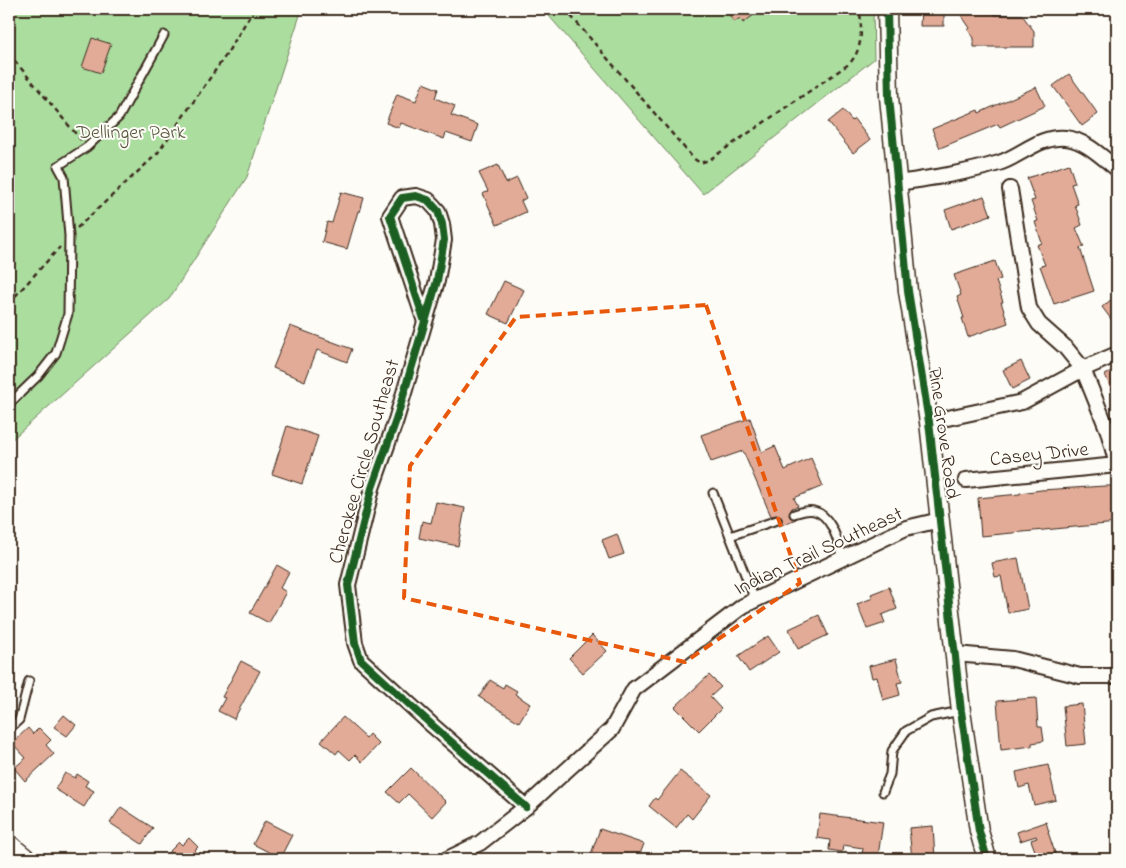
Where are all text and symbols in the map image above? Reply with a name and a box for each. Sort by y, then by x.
park label: Dellinger Park [75,119,186,149]
street label: Cherokee Circle Southeast [322,356,409,567]
street label: Pine Grove Road [919,366,966,501]
street label: Casey Drive [989,436,1090,475]
street label: Indian Trail Southeast [730,500,908,604]

